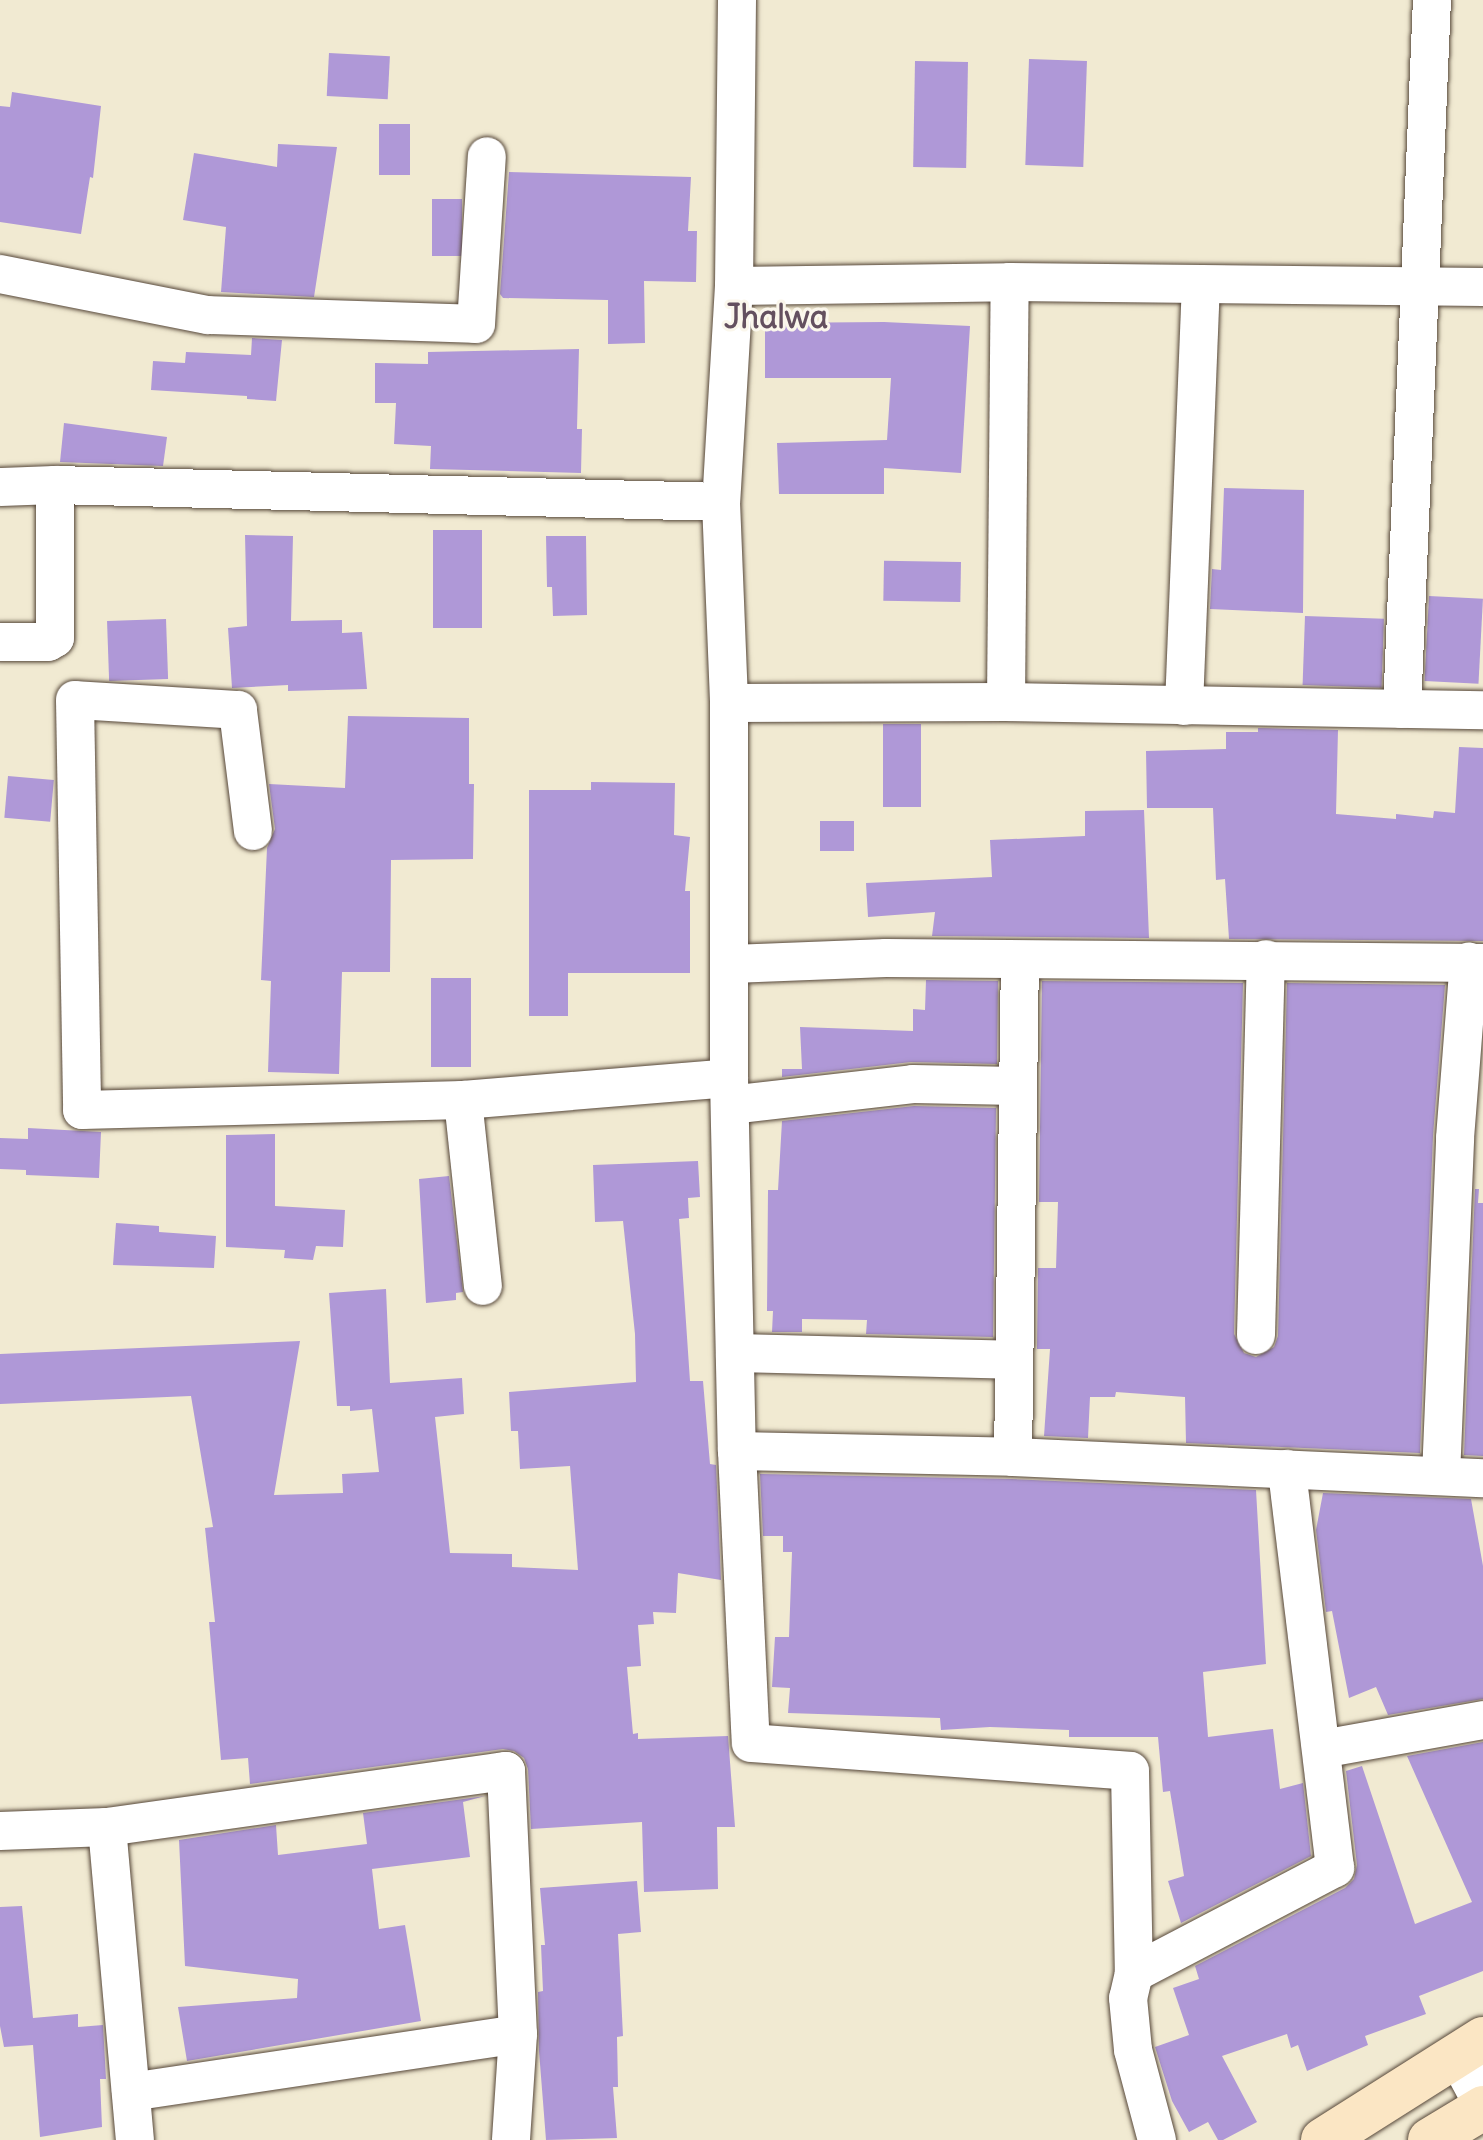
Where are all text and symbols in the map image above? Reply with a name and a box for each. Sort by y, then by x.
district label: Jhalwa [724,298,828,336]

